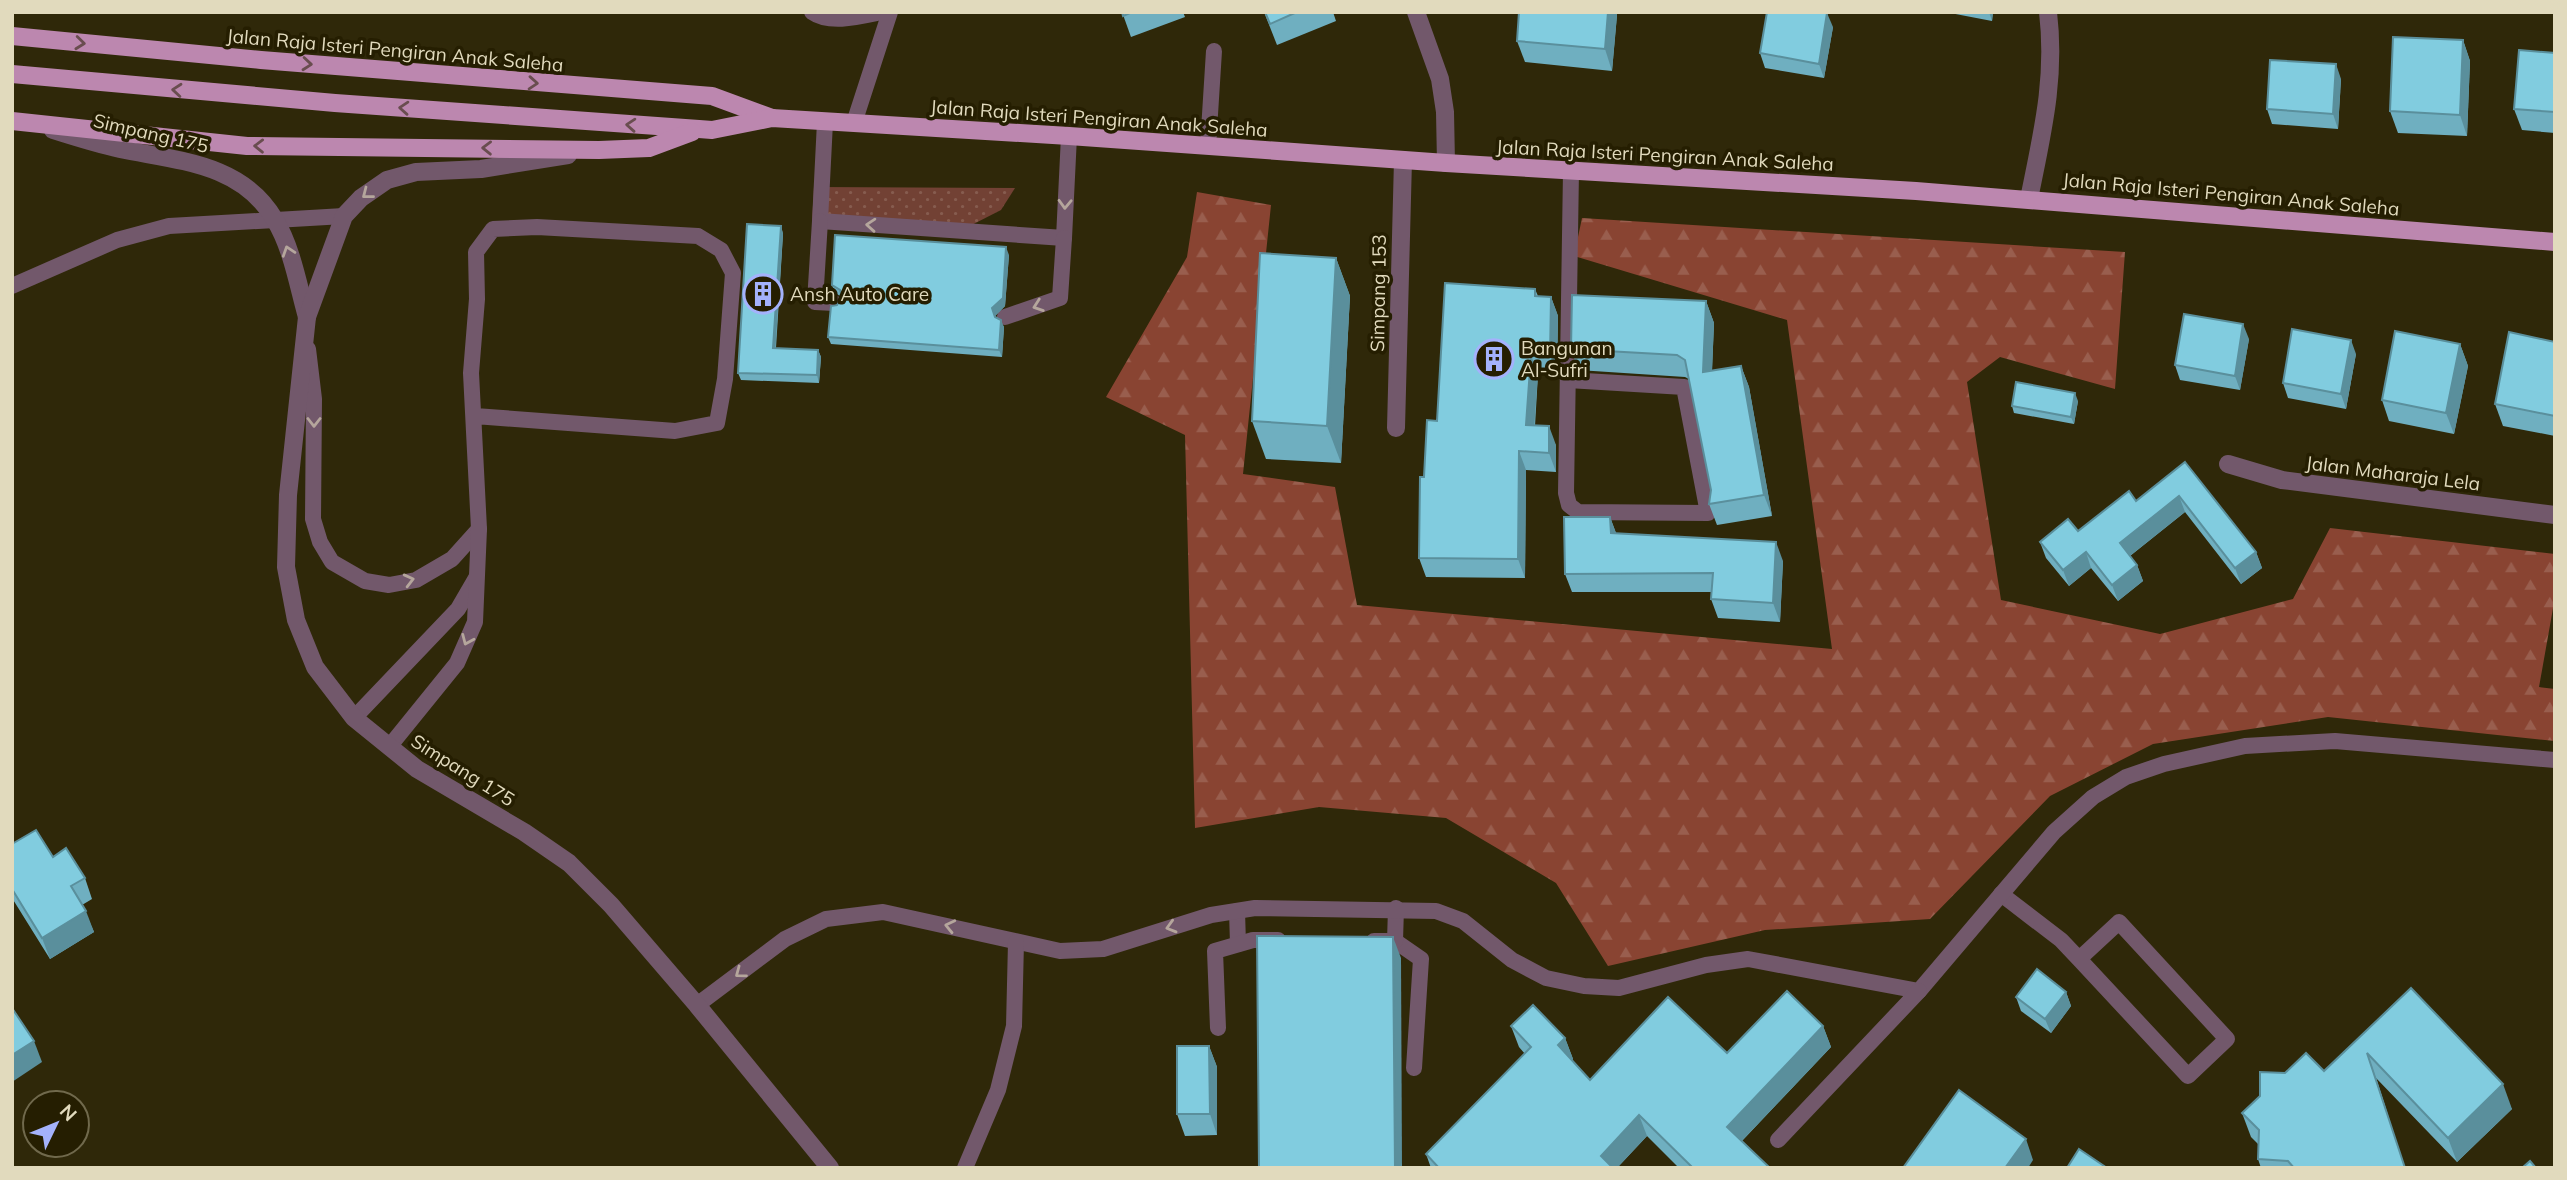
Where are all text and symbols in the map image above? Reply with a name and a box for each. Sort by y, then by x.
street label: Jalan Raja Isteri Pengiran Anak Saleha [226,23,564,77]
one-way arrow [75,35,86,50]
one-way arrow [301,56,312,71]
one-way arrow [528,75,539,90]
one-way arrow [171,82,183,97]
street label: Jalan Raja Isteri Pengiran Anak Saleha [929,94,1269,142]
one-way arrow [398,101,409,116]
street label: Simpang 175 [91,108,211,158]
one-way arrow [625,117,636,132]
street label: Jalan Raja Isteri Pengiran Anak Saleha [1496,134,1834,176]
one-way arrow [254,138,264,154]
one-way arrow [481,141,492,156]
street label: Jalan Raja Isteri Pengiran Anak Saleha [2062,167,2400,221]
one-way arrow [362,186,375,199]
one-way arrow [1058,199,1073,210]
one-way arrow [865,217,876,232]
street label: Simpang 153 [1365,234,1391,352]
one-way arrow [282,246,296,258]
building icon: Ansh Auto Care [742,273,784,315]
place label: Ansh Auto Care [790,282,929,306]
one-way arrow [1032,298,1044,312]
place label: Bangunan Al-Sufri [1521,336,1613,382]
building icon: Bangunan Al-Sufri [1473,338,1515,380]
one-way arrow [306,417,322,428]
street label: Jalan Maharaja Lela [2304,450,2482,496]
one-way arrow [403,574,415,588]
one-way arrow [461,632,475,645]
street label: Simpang 175 [407,729,519,811]
one-way arrow [944,919,956,934]
one-way arrow [1165,919,1177,934]
one-way arrow [735,965,748,978]
north arrow [21,1089,91,1159]
text: N [55,1099,82,1126]

